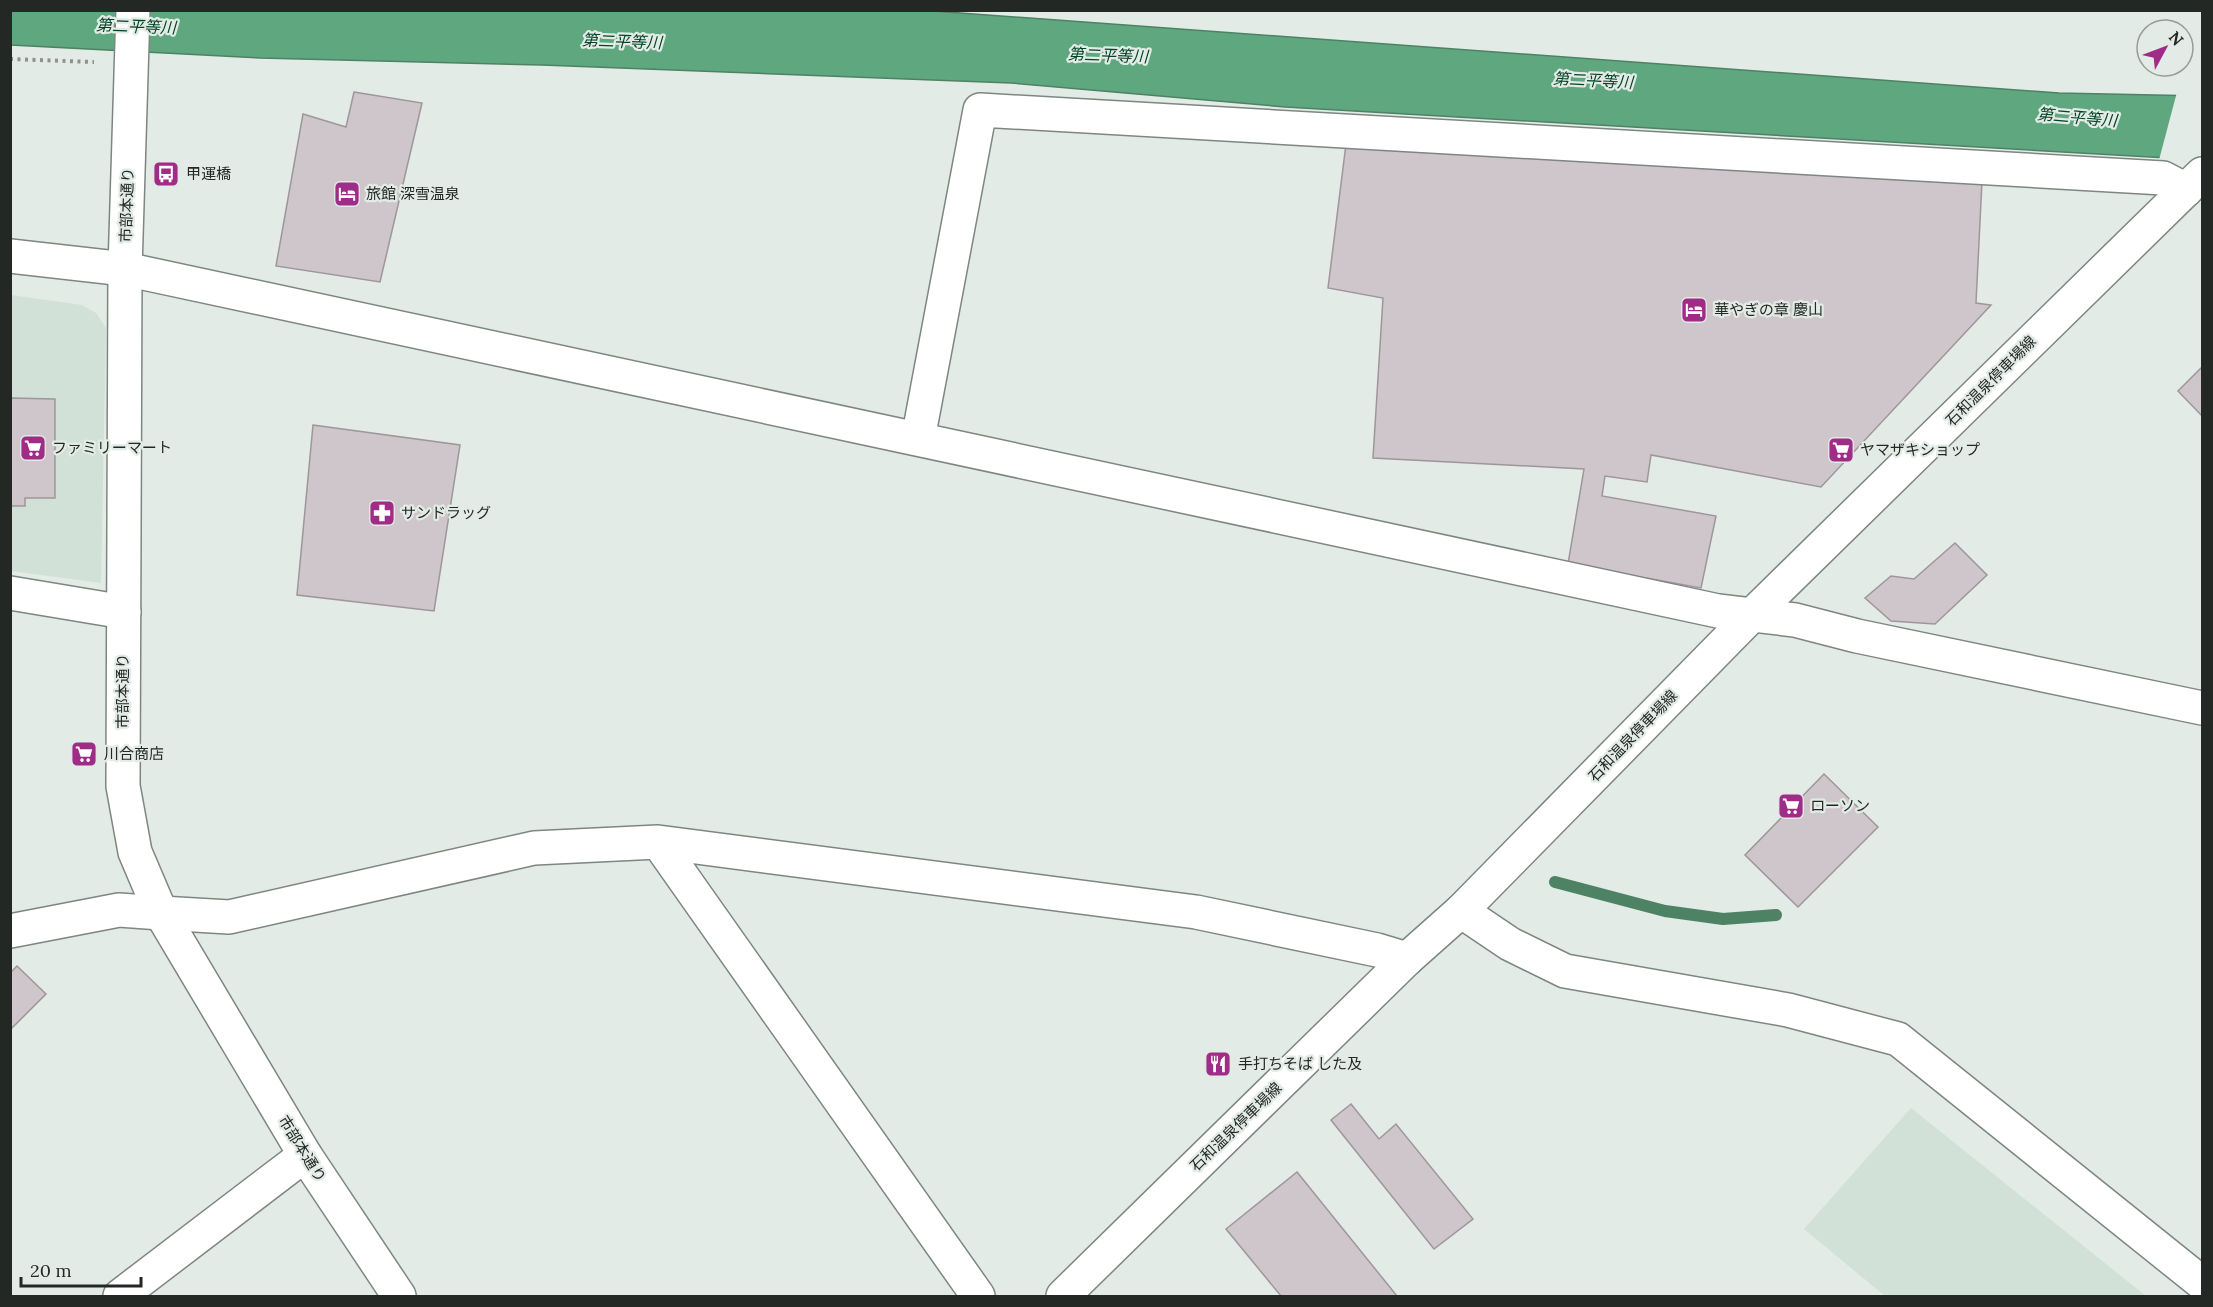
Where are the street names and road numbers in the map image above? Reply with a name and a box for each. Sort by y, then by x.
street label: 市部本通り [116,167,137,243]
street label: 石和温泉停車場線 [1941,331,2040,430]
street label: 市部本通り [113,653,132,729]
street label: 石和温泉停車場線 [1584,686,1681,785]
street label: 石和温泉停車場線 [1186,1078,1285,1175]
street label: 市部本通り [274,1112,330,1186]

